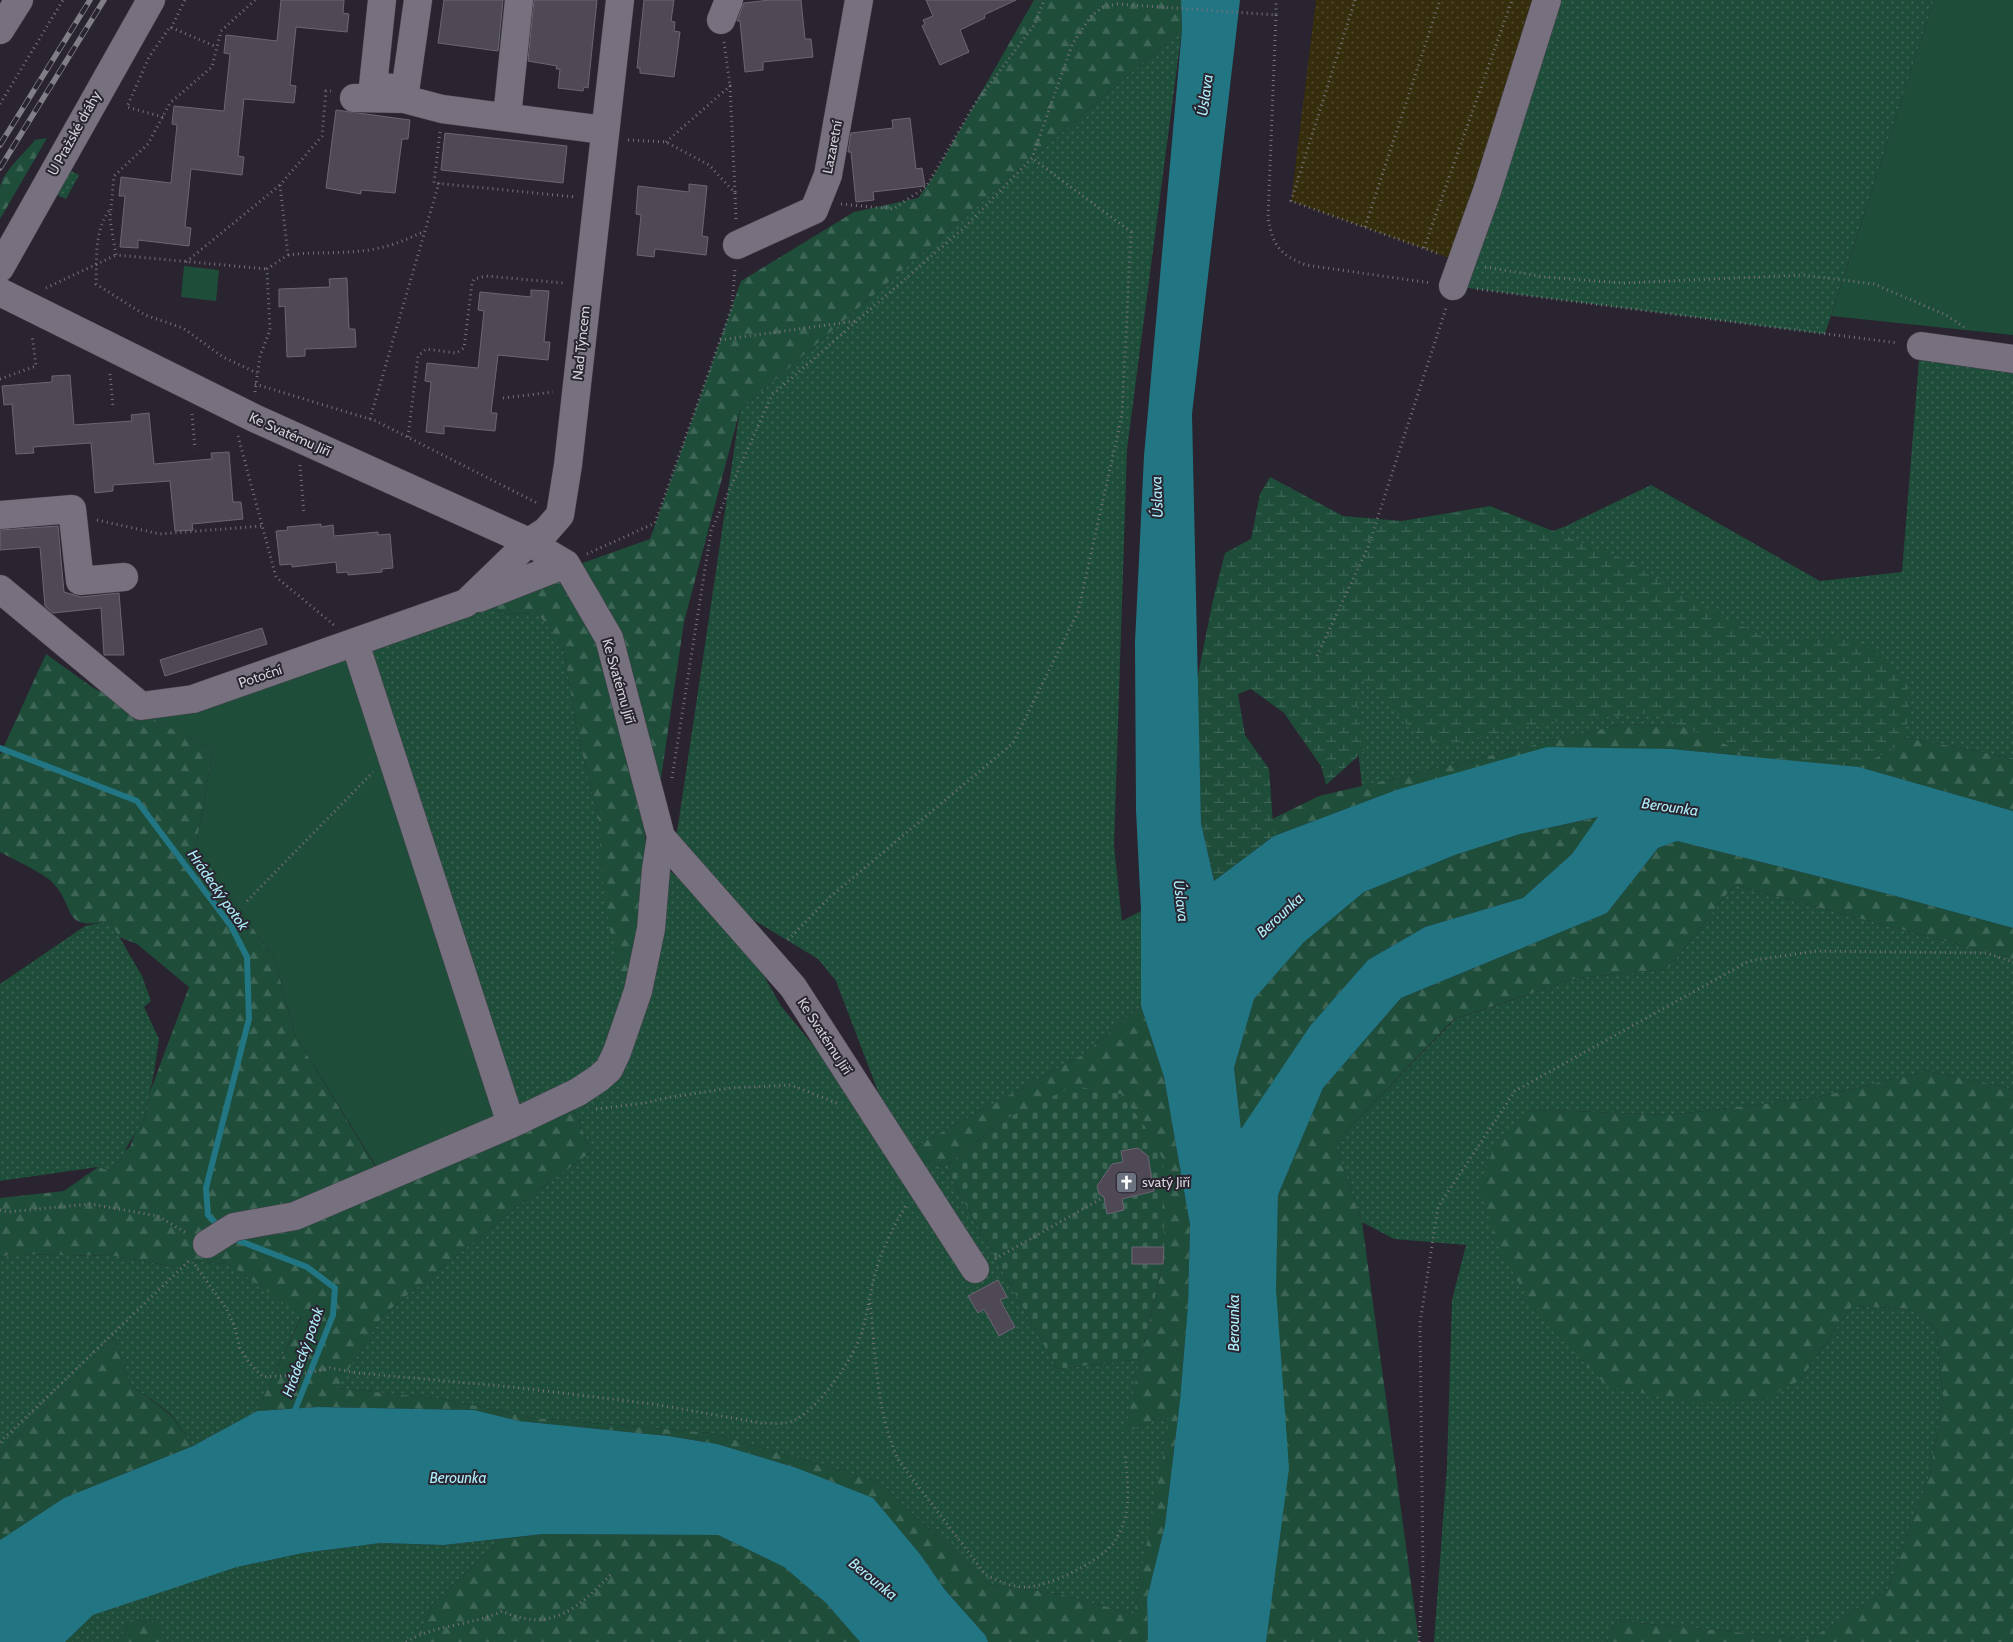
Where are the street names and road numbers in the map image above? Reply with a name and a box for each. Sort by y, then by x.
street label: U Pražské dráhy [43,87,105,179]
street label: Lazaretní [818,119,846,175]
street label: Nad Týncem [568,305,594,381]
street label: Ke Svatému Jiří [246,408,334,460]
street label: Ke Svatému Jiří [598,636,640,726]
street label: Potoční [236,660,284,692]
street label: Ke Svatému Jiří [794,994,856,1078]

